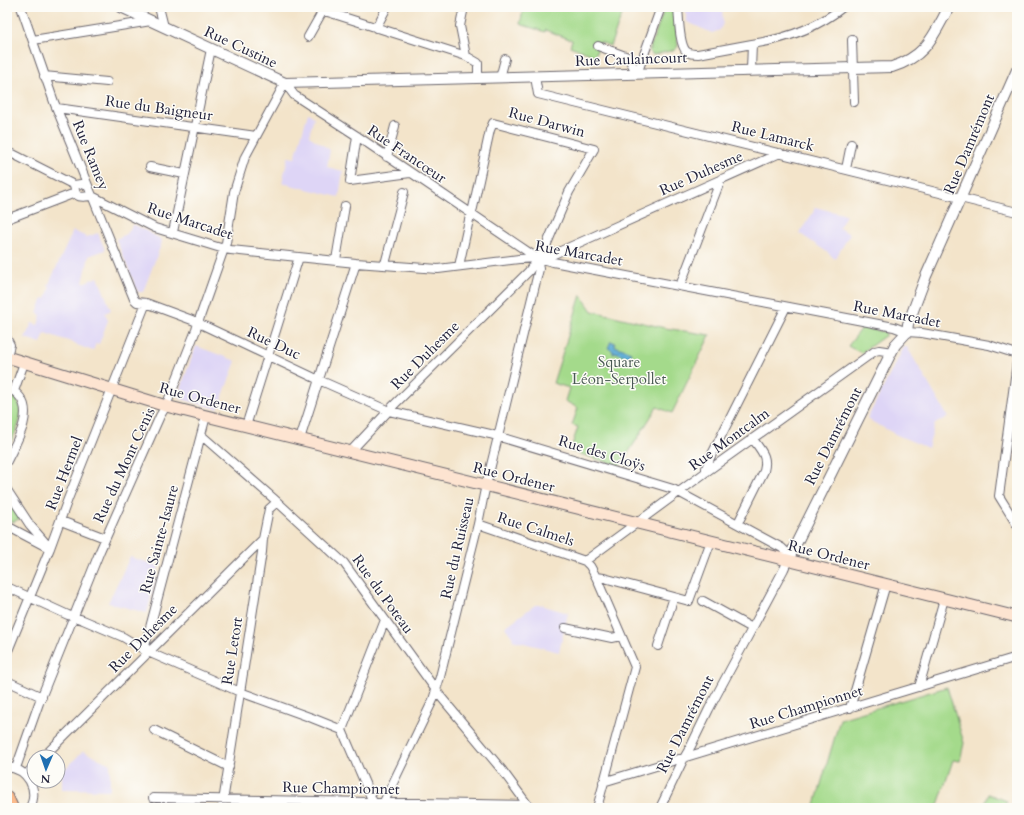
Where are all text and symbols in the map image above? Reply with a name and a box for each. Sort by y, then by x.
street label: Rue Custine [201,21,281,73]
street label: Rue Caulaincourt [575,47,688,71]
street label: Rue du Baigneur [104,91,214,125]
street label: Rue Damrémont [939,91,999,197]
street label: Rue Darwin [507,102,588,142]
street label: Rue Lamarck [730,116,816,156]
street label: Rue Ramey [68,117,114,193]
street label: Rue Francœur [364,120,451,188]
street label: Rue Duhesme [656,146,746,200]
street label: Rue Marcadet [145,198,235,244]
street label: Rue Marcadet [534,235,625,271]
street label: Rue Marcadet [852,296,943,332]
street label: Rue Duhesme [386,316,464,394]
street label: Rue Duc [244,322,304,364]
park label: Square Léon-Serpollet [572,352,666,389]
street label: Rue Ordener [157,378,243,419]
street label: Rue Damrémont [800,383,866,488]
street label: Rue Montcalm [685,403,773,475]
street label: Rue du Mont Cenis [88,404,160,526]
street label: Rue des Cloÿs [556,430,648,476]
street label: Rue Hermel [41,433,87,513]
street label: Rue Ordener [471,457,557,497]
street label: Rue Sainte-Isaure [135,482,183,595]
street label: Rue du Ruisseau [436,495,478,601]
street label: Rue Calmels [495,507,577,551]
street label: Rue Ordener [786,535,872,575]
street label: Rue du Poteau [348,551,418,637]
street label: Rue Duhesme [104,599,182,677]
street label: Rue Letort [217,615,247,686]
street label: Rue Damrémont [652,671,718,776]
street label: Rue Championnet [747,680,865,734]
north arrow [26,749,66,789]
text: N [40,771,51,786]
street label: Rue Championnet [282,777,400,799]

